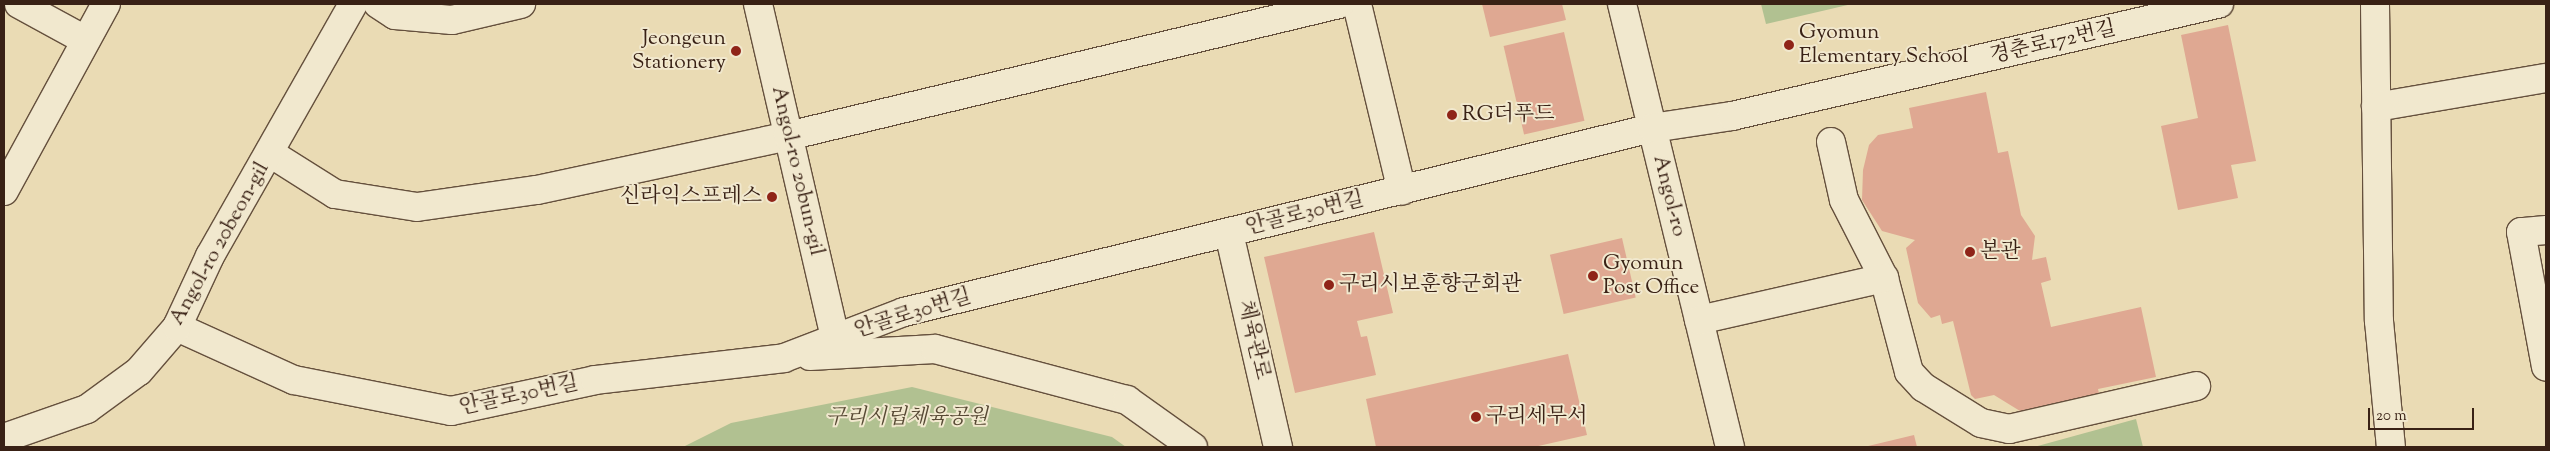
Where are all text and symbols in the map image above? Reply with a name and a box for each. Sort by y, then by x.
street label: 경춘로172번길 [1987,16,2119,70]
place label: Gyomun Elementary School [1799,20,1968,70]
place label: Jeongeun Stationery [632,26,726,76]
marker: Gyomun Elementary School [1783,39,1795,51]
marker: Jeongeun Stationery [730,45,742,57]
street label: Angol-ro 20bun-gil [765,84,829,258]
place label: RG더푸드 [1462,102,1555,128]
marker: RG더푸드 [1446,109,1458,121]
street label: Angol-ro [1647,153,1691,239]
street label: Angol-ro 20beon-gil [165,158,275,330]
place label: 신라익스프레스 [620,184,762,210]
street label: 안골로30번길 [1243,187,1367,241]
marker: 신라익스프레스 [766,191,778,203]
place label: 본관 [1980,239,2021,265]
marker: 본관 [1964,246,1976,258]
place label: Gyomun Post Office [1603,251,1699,301]
marker: Gyomun Post Office [1587,270,1599,282]
place label: 구리시보훈향군회관 [1339,272,1522,298]
marker: 구리시보훈향군회관 [1323,279,1335,291]
street label: 안골로30번길 [852,284,974,344]
street label: 체육관로 [1232,298,1274,382]
street label: 안골로30번길 [457,371,581,421]
scale bar [2370,398,2476,430]
place label: 구리세무서 [1486,404,1587,430]
park label: 구리시립체육공원 [826,405,988,431]
text: 20 m [2376,406,2407,427]
marker: 구리세무서 [1470,411,1482,423]

